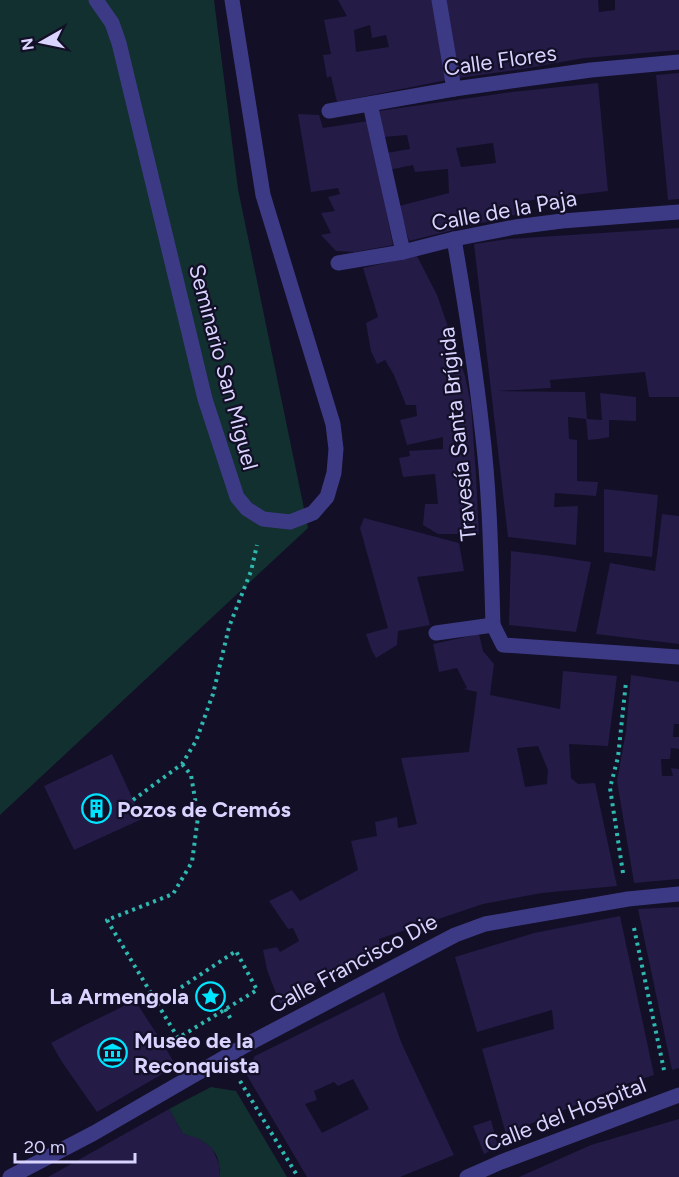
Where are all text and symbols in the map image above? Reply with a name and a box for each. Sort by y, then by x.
north arrow [12,12,72,72]
text: N [17,37,38,52]
street label: Calle Flores [442,39,558,82]
street label: Calle de la Paja [429,184,579,237]
street label: Seminario San Miguel [183,261,264,473]
street label: Travesía Santa Brígida [433,326,482,542]
building icon: Pozos de Cremós [80,793,112,825]
place label: Pozos de Cremós [117,796,291,823]
street label: Calle Francisco Die [265,908,442,1019]
place icon: La Armengola [194,980,226,1012]
place label: La Armengola [49,983,189,1010]
place label: Museo de la Reconquista [134,1027,260,1079]
museum icon: Museo de la Reconquista [97,1037,129,1069]
street label: Calle del Hospital [480,1071,650,1158]
scale bar [15,1126,135,1164]
text: 20 m [24,1136,65,1158]

